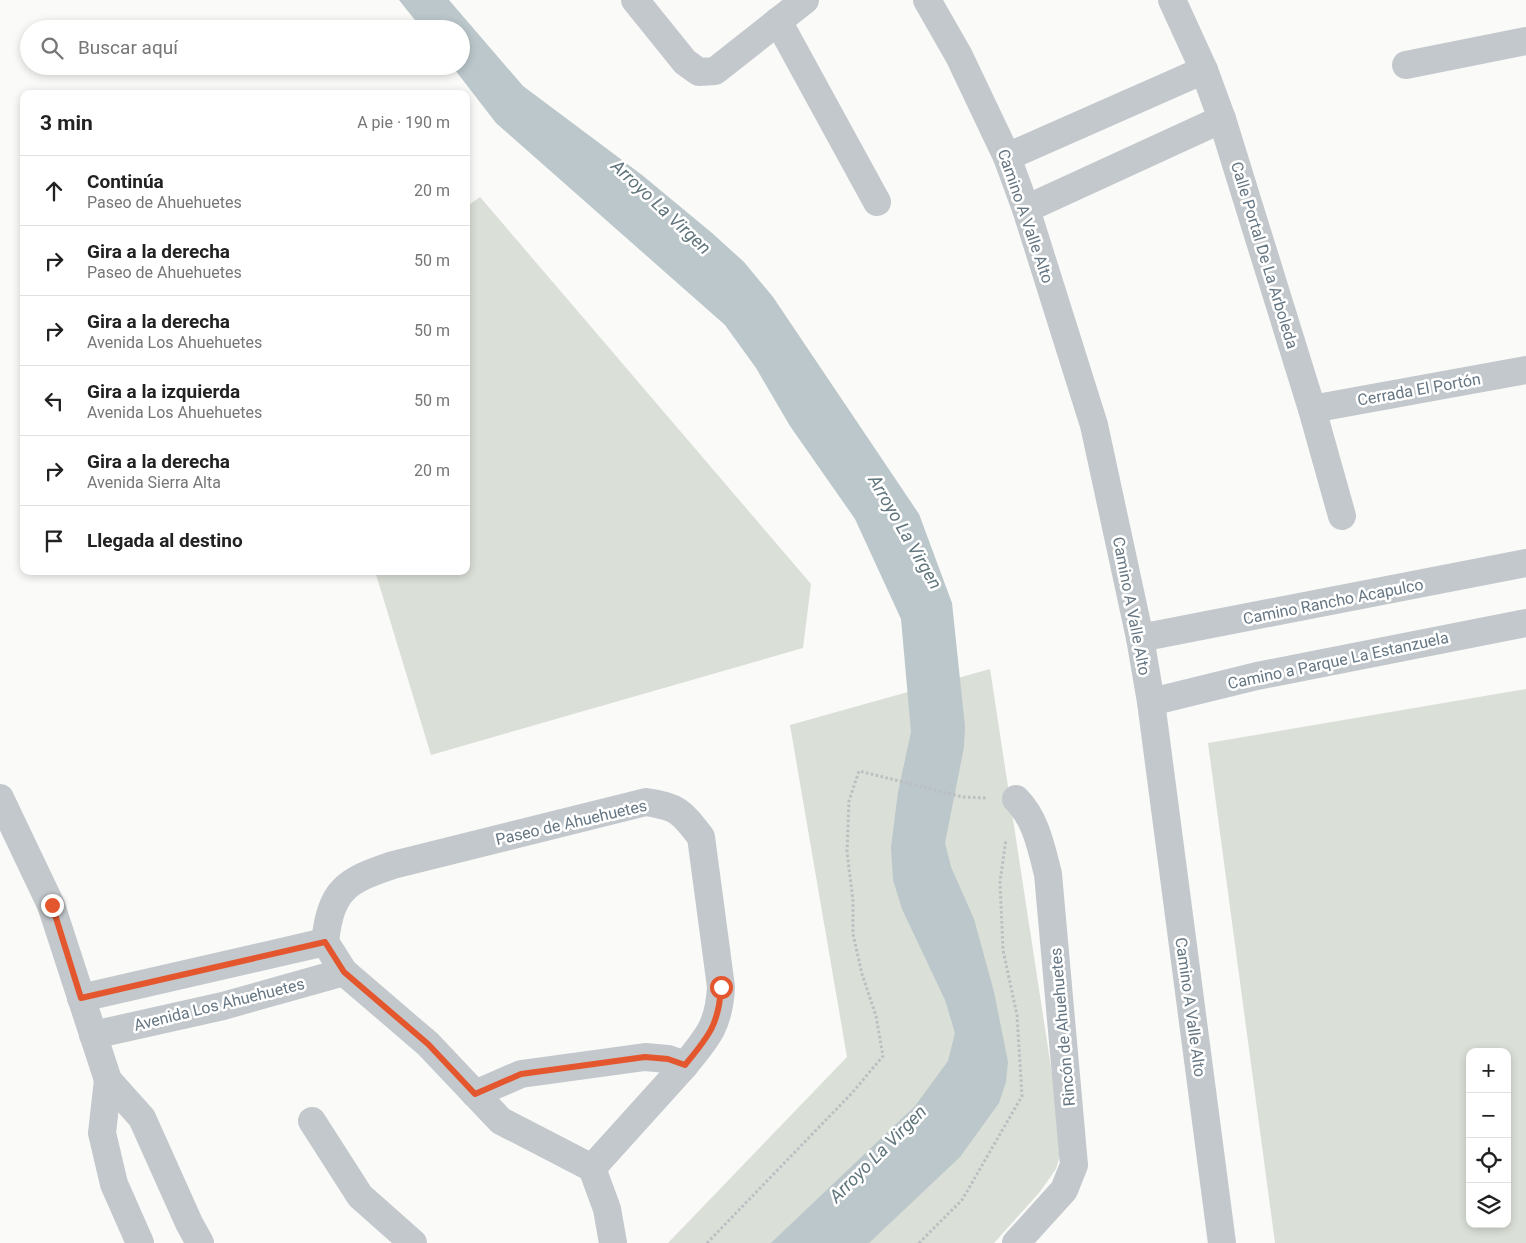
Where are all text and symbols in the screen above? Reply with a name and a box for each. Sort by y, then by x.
search box [20,20,470,75]
icon: search [38,34,66,62]
text: Buscar aquí [78,36,178,59]
text: 3 min [40,111,93,135]
text: A pie · 190 m [357,113,450,132]
street label: Camino A Valle Alto [994,147,1057,286]
water label: Arroyo La Virgen [606,154,716,258]
street label: Calle Portal De La Arboleda [1227,159,1302,351]
text: Continúa [87,170,164,193]
icon: ahead [40,177,68,205]
text: 20 m [414,181,450,200]
text: Paseo de Ahuehuetes [87,193,242,212]
text: Gira a la derecha [87,240,230,263]
icon: right [40,247,68,275]
text: 50 m [414,251,450,270]
text: Paseo de Ahuehuetes [87,263,242,282]
text: Gira a la derecha [87,310,230,333]
icon: right [40,317,68,345]
text: 50 m [414,321,450,340]
text: Avenida Los Ahuehuetes [87,333,262,352]
street label: Cerrada El Portón [1356,369,1482,410]
text: Gira a la izquierda [87,380,240,403]
icon: left [40,387,68,415]
text: 50 m [414,391,450,410]
text: Avenida Los Ahuehuetes [87,403,262,422]
text: Gira a la derecha [87,450,230,473]
icon: right [40,457,68,485]
text: 20 m [414,461,450,480]
water label: Arroyo La Virgen [864,470,947,593]
text: Avenida Sierra Alta [87,473,221,492]
icon: arrive [40,527,68,555]
text: Llegada al destino [87,529,243,552]
street label: Camino A Valle Alto [1109,535,1154,677]
street label: Camino Rancho Acapulco [1241,575,1425,628]
street label: Camino a Parque La Estanzuela [1226,628,1450,693]
street label: Paseo de Ahuehuetes [494,796,649,849]
route end [41,894,64,917]
street label: Camino A Valle Alto [1171,936,1210,1078]
street label: Rincón de Ahuehuetes [1046,947,1079,1107]
street label: Avenida Los Ahuehuetes [132,974,306,1035]
route start [710,976,733,999]
map controls [1466,1048,1511,1228]
button: + [1466,1048,1511,1093]
button: − [1466,1093,1511,1138]
water label: Arroyo La Virgen [824,1101,931,1207]
button: locate [1466,1138,1511,1183]
button: layers [1466,1183,1511,1228]

